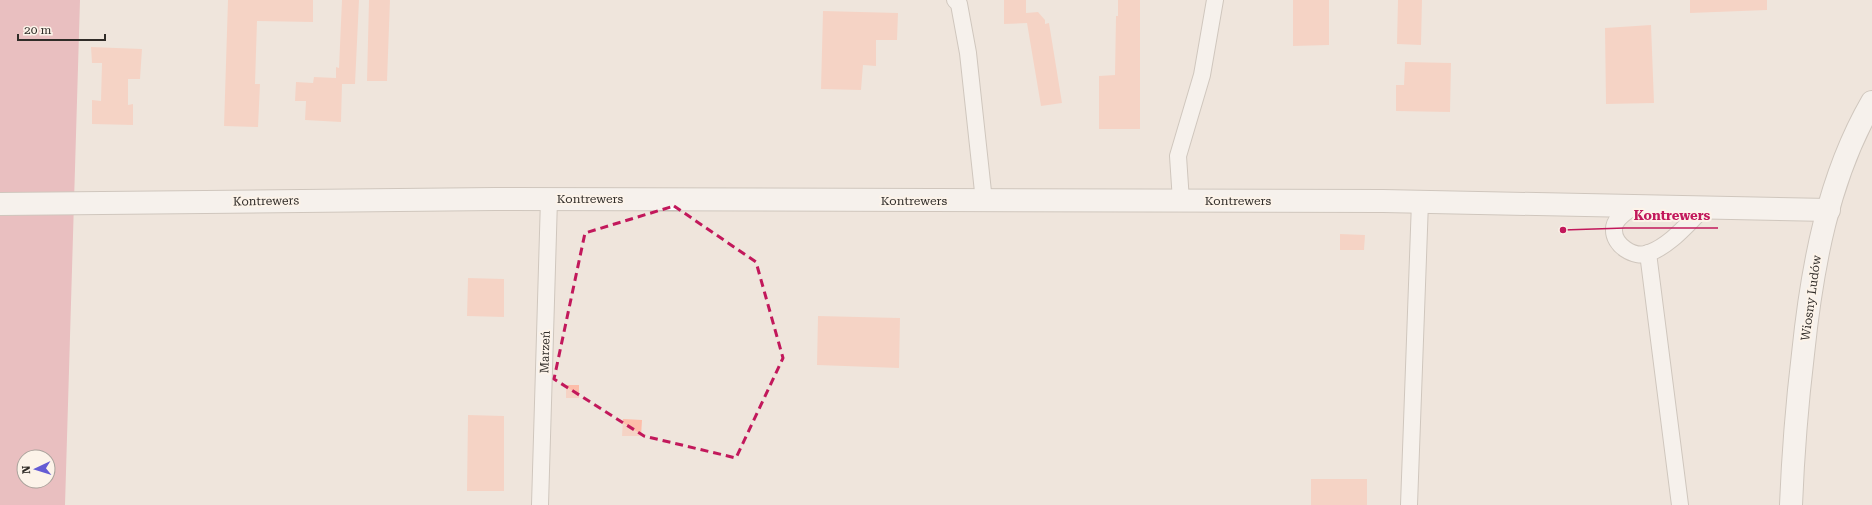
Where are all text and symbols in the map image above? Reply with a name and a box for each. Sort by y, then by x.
scale bar [18,16,105,42]
text: 20 m [24,23,51,37]
street label: Kontrewers [557,192,623,206]
street label: Kontrewers [233,193,300,209]
street label: Kontrewers [881,194,947,208]
street label: Kontrewers [1205,194,1271,208]
callout: Kontrewers [1625,203,1718,228]
text: Kontrewers [1634,208,1711,223]
street label: Wiosny Ludów [1798,254,1824,342]
street label: Marzeń [537,330,553,374]
north arrow [16,449,56,489]
text: N [20,464,33,474]

